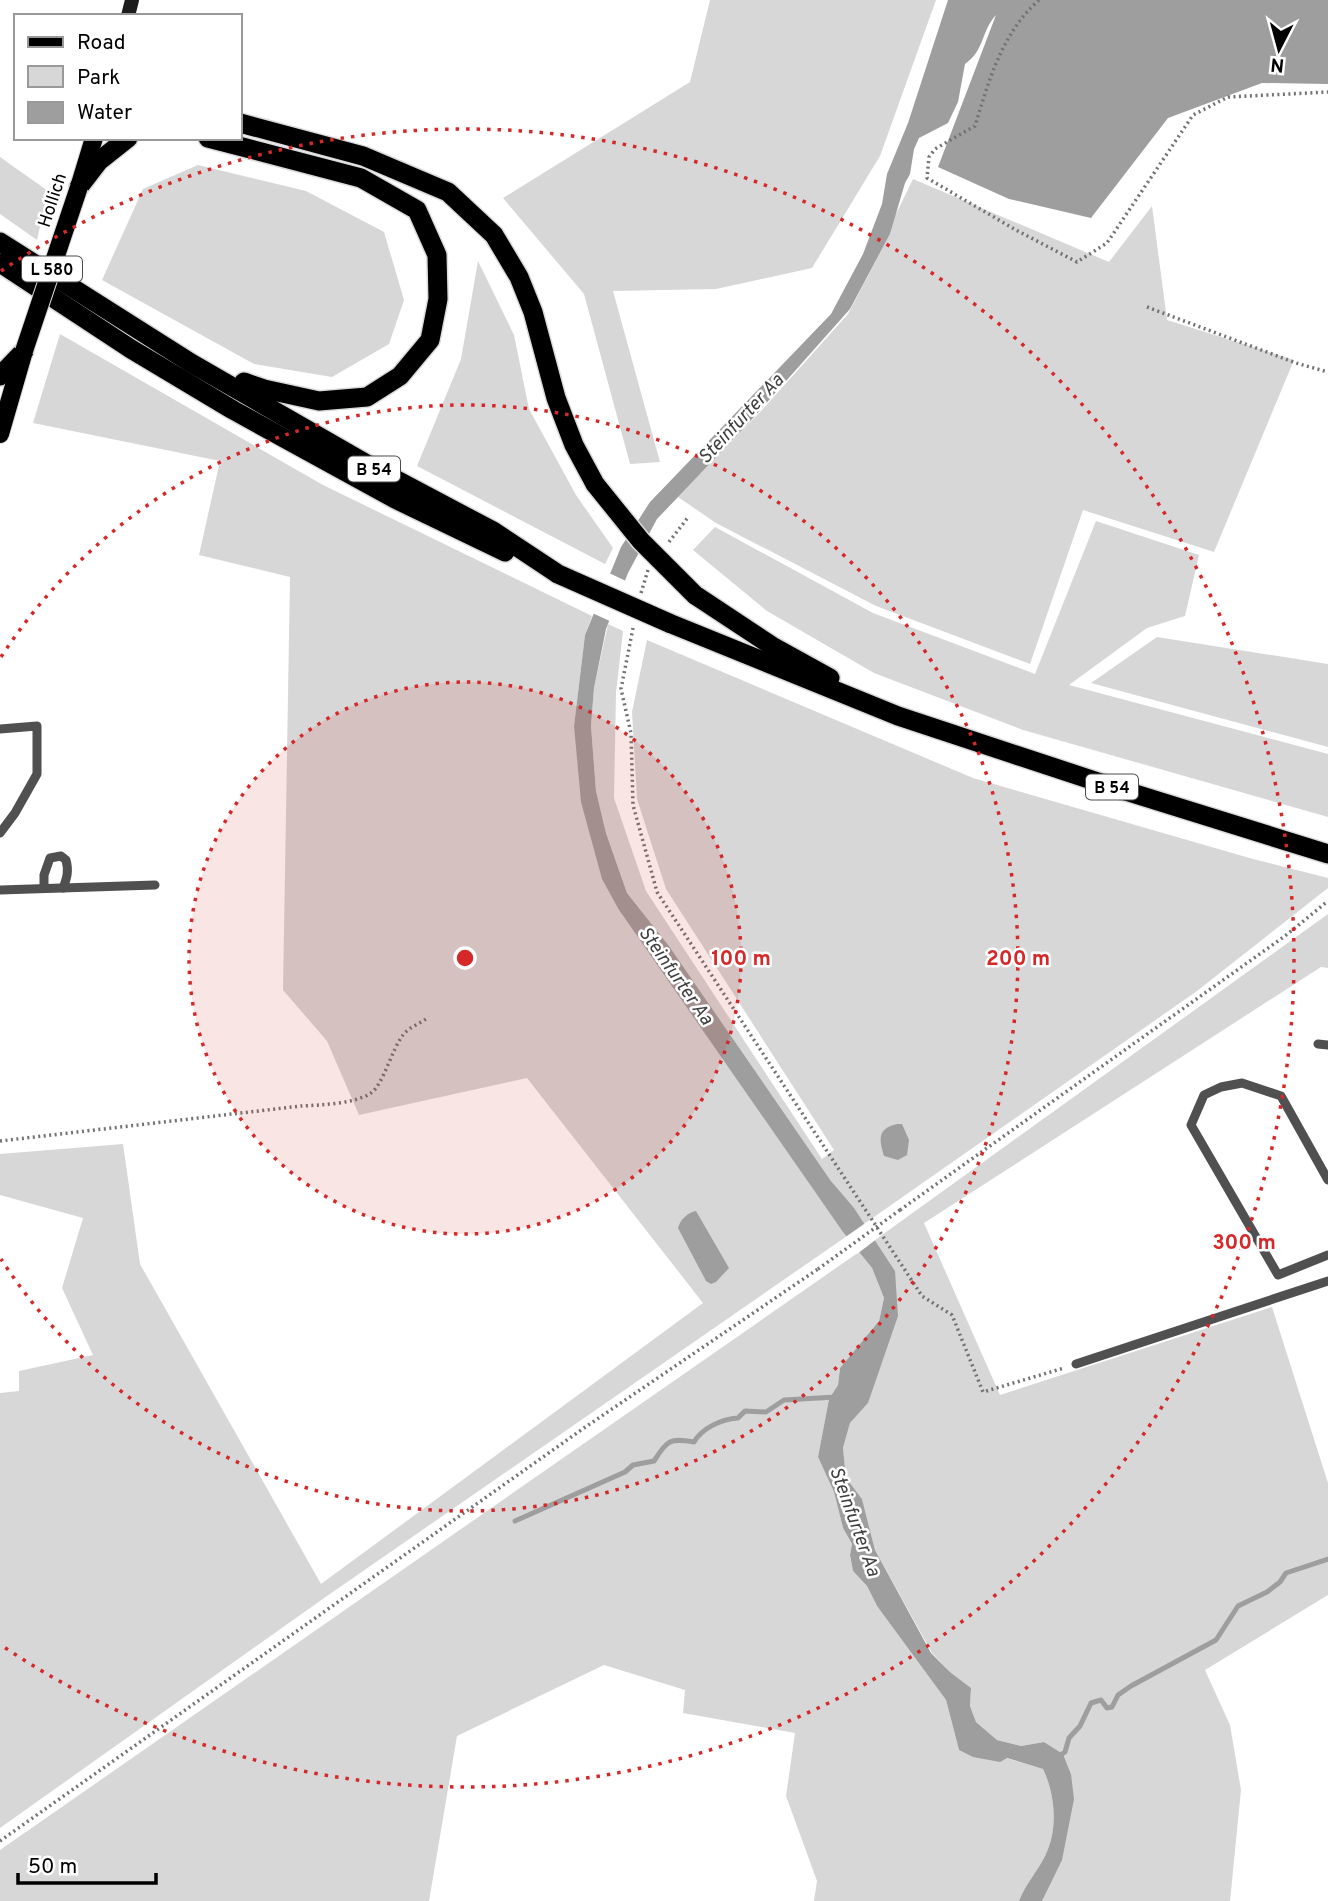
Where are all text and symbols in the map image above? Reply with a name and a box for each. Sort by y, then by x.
legend [14,14,242,140]
north arrow [1244,14,1314,84]
text: Road [77,30,126,57]
text: N [1269,51,1285,77]
text: Park [77,65,120,92]
text: Water [77,100,132,127]
street label: Hollich [34,170,73,231]
road number: L 580 [22,256,82,282]
water label: Steinfurter Aa [693,369,790,470]
road number: B 54 [348,456,400,482]
road number: B 54 [1086,774,1138,800]
water label: Steinfurter Aa [633,922,718,1030]
centre of rings [453,946,477,970]
text: 100 m [711,946,771,973]
text: 200 m [986,946,1050,973]
text: 300 m [1212,1230,1276,1257]
water label: Steinfurter Aa [823,1464,885,1580]
scale bar [18,1842,156,1886]
text: 50 m [28,1854,77,1881]

